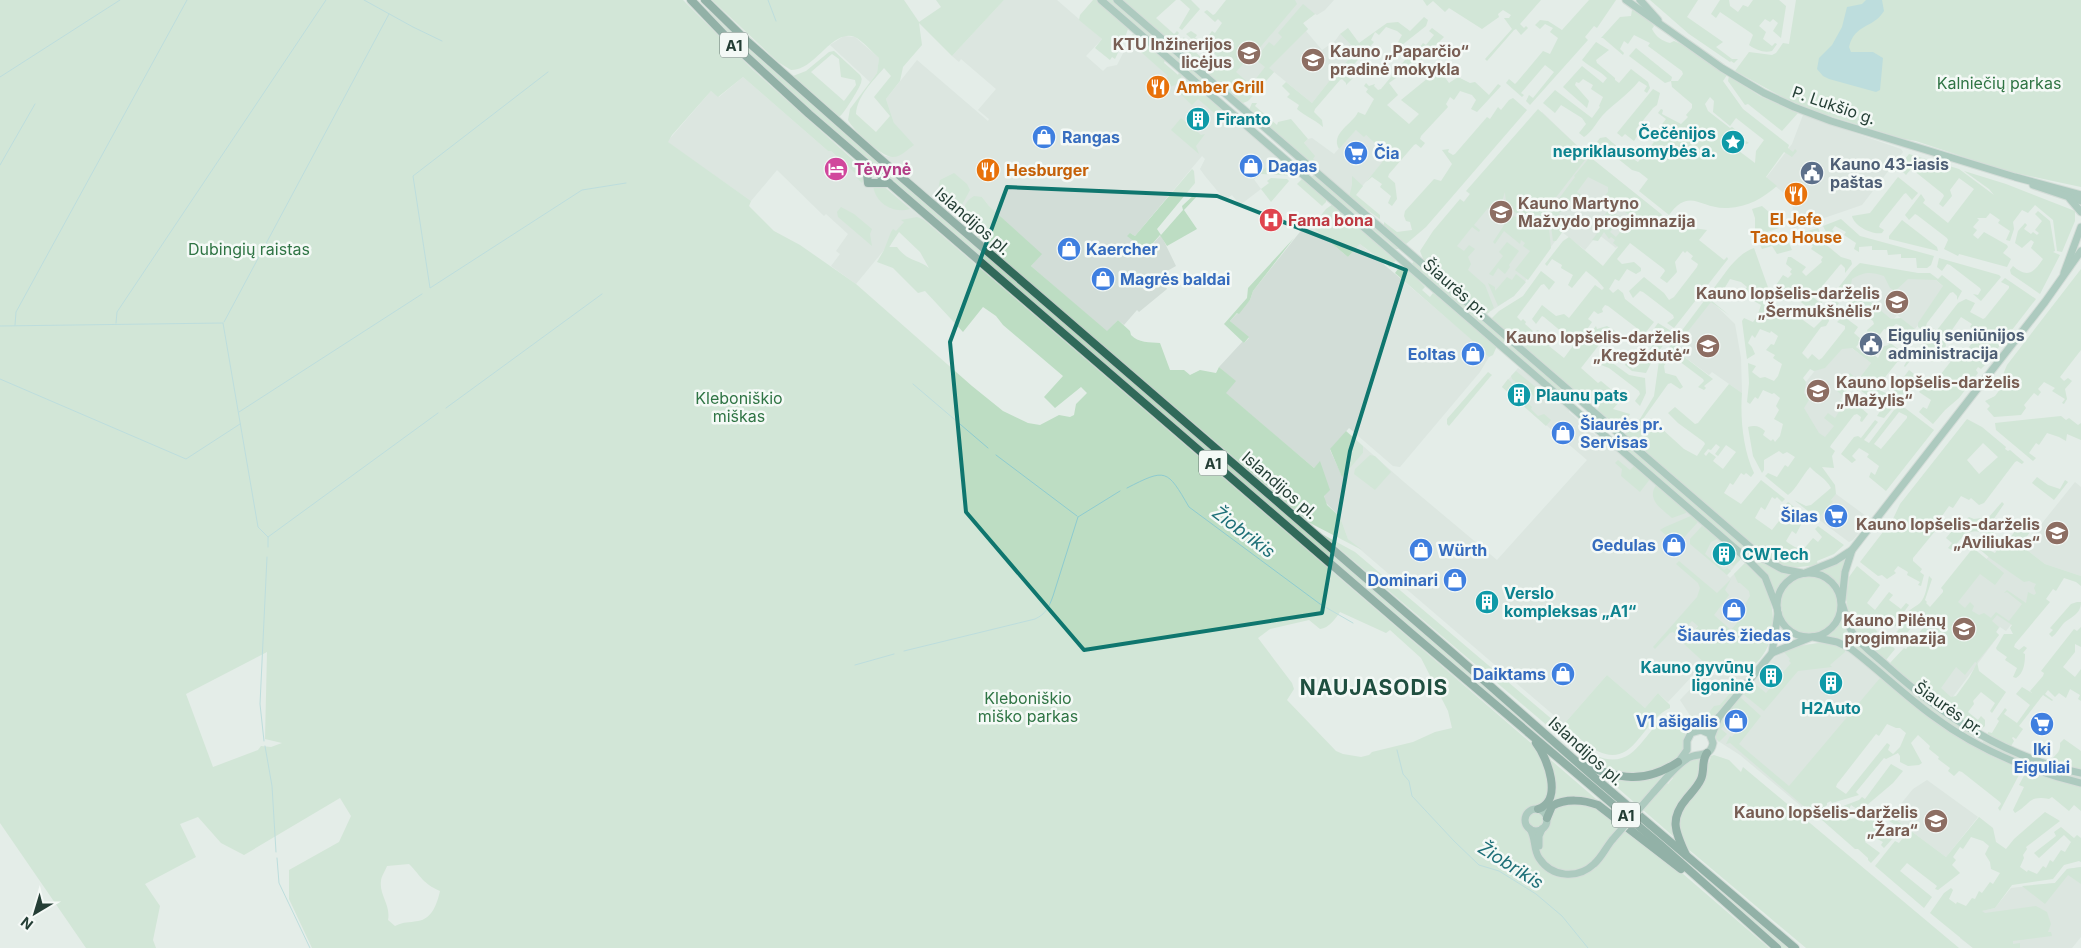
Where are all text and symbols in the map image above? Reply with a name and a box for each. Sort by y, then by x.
road number: A1 [720,32,748,58]
place label: KTU Inžinerijos licėjus [1113,34,1232,72]
school or university icon: KTU Inžinerijos licėjus [1236,40,1262,66]
place label: Kauno „Paparčio“ pradinė mokykla [1330,41,1469,79]
school or university icon: Kauno „Paparčio“ pradinė mokykla [1300,47,1326,73]
park label: Kalniečių parkas [1937,73,2061,93]
restaurant icon: Amber Grill [1145,74,1171,100]
place label: Amber Grill [1176,77,1264,97]
street label: P. Lukšio g. [1790,81,1878,129]
building icon: Firanto [1185,106,1211,132]
place label: Firanto [1216,109,1271,129]
place label: Čečėnijos nepriklausomybės a. [1553,123,1716,161]
shop icon: Rangas [1031,124,1057,150]
place label: Rangas [1062,127,1120,147]
place icon: Čečėnijos nepriklausomybės a. [1720,129,1746,155]
supermarket icon: Čia [1343,140,1369,166]
place label: Čia [1374,143,1399,163]
shop icon: Dagas [1238,153,1264,179]
place label: Kauno 43-iasis paštas [1830,154,1949,192]
hotel icon: Tėvynė [823,156,849,182]
place label: Dagas [1268,156,1317,176]
restaurant icon: Hesburger [975,157,1001,183]
place label: Tėvynė [854,159,911,179]
place label: Hesburger [1006,160,1089,180]
public building icon: Kauno 43-iasis paštas [1799,160,1825,186]
restaurant icon: El Jefe Taco House [1783,181,1809,207]
street label: Islandijos pl. [931,183,1015,259]
place label: Kauno Martyno Mažvydo progimnazija [1518,193,1695,231]
school or university icon: Kauno Martyno Mažvydo progimnazija [1488,199,1514,225]
hospital icon: Fama bona [1258,207,1284,233]
place label: El Jefe Taco House [1750,209,1842,247]
place label: Fama bona [1288,210,1373,230]
shop icon: Kaercher [1056,236,1082,262]
park label: Dubingių raistas [188,239,310,259]
place label: Kaercher [1086,239,1158,259]
street label: Šiaurės pr. [1419,254,1493,322]
shop icon: Magrės baldai [1090,266,1116,292]
place label: Magrės baldai [1120,269,1230,289]
place label: Kauno lopšelis-darželis „Šermukšnėlis“ [1696,283,1880,321]
school or university icon: Kauno lopšelis-darželis „Šermukšnėlis“ [1884,289,1910,315]
place label: Eigulių seniūnijos administracija [1888,325,2025,363]
place label: Kauno lopšelis-darželis „Kregždutė“ [1506,327,1690,365]
public building icon: Eigulių seniūnijos administracija [1858,331,1884,357]
school or university icon: Kauno lopšelis-darželis „Kregždutė“ [1695,333,1721,359]
shop icon: Eoltas [1460,341,1486,367]
place label: Eoltas [1408,344,1456,364]
place label: Kauno lopšelis-darželis „Mažylis“ [1836,372,2020,410]
school or university icon: Kauno lopšelis-darželis „Mažylis“ [1805,378,1831,404]
building icon: Plaunu pats [1506,382,1532,408]
place label: Plaunu pats [1536,385,1628,405]
park label: Kleboniškio miškas [695,388,783,426]
place label: Šiaurės pr. Servisas [1580,414,1663,452]
shop icon: Šiaurės pr. Servisas [1550,420,1576,446]
street label: Islandijos pl. [1238,447,1322,523]
road number: A1 [1199,450,1227,476]
water label: Žiobrikis [1209,501,1280,562]
supermarket icon: Šilas [1823,503,1849,529]
place label: Šilas [1781,506,1818,526]
place label: Kauno lopšelis-darželis „Aviliukas“ [1856,514,2040,552]
school or university icon: Kauno lopšelis-darželis „Aviliukas“ [2044,520,2070,546]
shop icon: Gedulas [1661,532,1687,558]
place label: Gedulas [1592,535,1656,555]
shop icon: Würth [1408,537,1434,563]
place label: Würth [1438,540,1487,560]
building icon: CWTech [1711,541,1737,567]
place label: CWTech [1742,544,1809,564]
shop icon: Dominari [1442,567,1468,593]
place label: Dominari [1367,570,1438,590]
place label: Verslo kompleksas „A1“ [1504,583,1636,621]
building icon: Verslo kompleksas „A1“ [1474,589,1500,615]
shop icon: Šiaurės žiedas [1721,597,1747,623]
place label: Kauno Pilėnų progimnazija [1843,610,1946,648]
school or university icon: Kauno Pilėnų progimnazija [1951,616,1977,642]
place label: Šiaurės žiedas [1677,625,1791,645]
place label: Kauno gyvūnų ligoninė [1640,657,1754,695]
shop icon: Daiktams [1550,661,1576,687]
building icon: Kauno gyvūnų ligoninė [1758,663,1784,689]
place label: Daiktams [1473,664,1546,684]
building icon: H2Auto [1818,670,1844,696]
district label: NAUJASODIS [1300,675,1448,700]
street label: Šiaurės pr. [1910,677,1988,739]
park label: Kleboniškio miško parkas [978,688,1078,726]
place label: H2Auto [1801,698,1861,718]
shop icon: V1 ašigalis [1723,708,1749,734]
place label: V1 ašigalis [1636,711,1718,731]
supermarket icon: Iki Eiguliai [2029,711,2055,737]
street label: Islandijos pl. [1545,712,1627,790]
place label: Iki Eiguliai [2014,739,2070,777]
road number: A1 [1612,802,1640,828]
place label: Kauno lopšelis-darželis „Žara“ [1734,802,1918,840]
school or university icon: Kauno lopšelis-darželis „Žara“ [1923,808,1949,834]
water label: Žiobrikis [1475,836,1548,893]
north arrow [10,888,60,938]
text: N [17,914,36,934]

